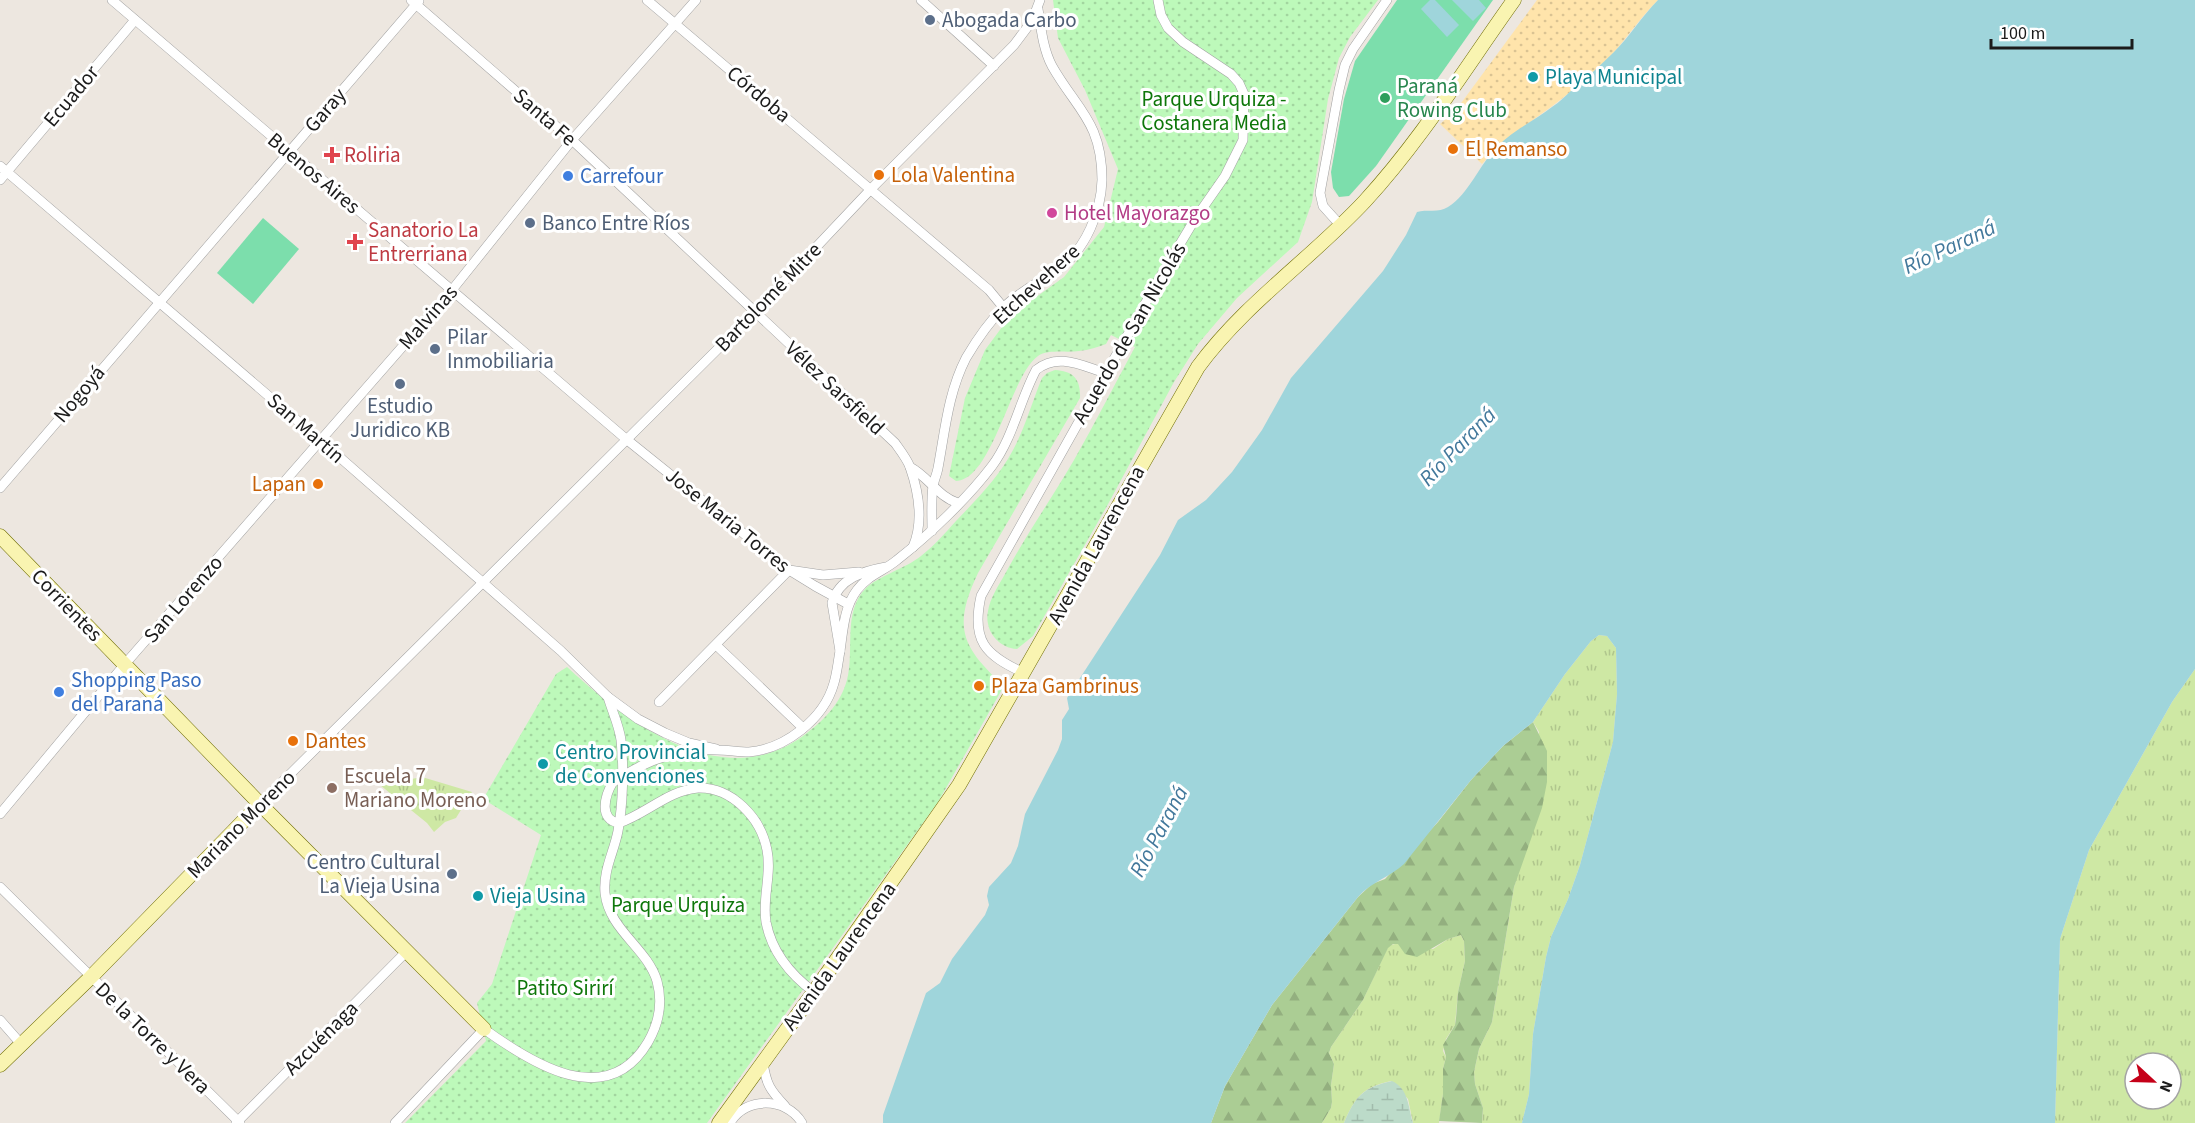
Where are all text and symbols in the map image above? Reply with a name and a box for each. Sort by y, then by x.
place label: Abogada Carbo [942,5,1077,35]
scale bar [1991,12,2132,50]
marker: Abogada Carbo [923,13,937,27]
text: 100 m [2000,21,2045,46]
street label: Ecuador [36,58,106,134]
street label: Córdoba [720,58,798,130]
place label: Playa Municipal [1545,62,1682,92]
marker: Playa Municipal [1526,70,1540,84]
place label: Paraná Rowing Club [1397,71,1507,125]
street label: Garay [297,81,353,139]
street label: Santa Fe [507,81,583,153]
park label: Parque Urquiza - Costanera Media [1141,84,1287,138]
marker: Paraná Rowing Club [1378,91,1392,105]
street label: Buenos Aires [261,125,367,221]
place label: El Remanso [1465,134,1567,164]
place label: Roliria [344,140,401,170]
marker: El Remanso [1446,142,1460,156]
marker: Roliria [325,148,339,162]
place label: Lola Valentina [891,160,1015,190]
place label: Carrefour [580,161,664,191]
marker: Lola Valentina [872,168,886,182]
marker: Carrefour [561,169,575,183]
place label: Hotel Mayorazgo [1064,198,1210,228]
marker: Hotel Mayorazgo [1045,206,1059,220]
place label: Banco Entre Ríos [542,208,690,238]
water label: Río Paraná [1898,211,2001,282]
place label: Sanatorio La Entrerriana [368,215,479,269]
marker: Banco Entre Ríos [523,216,537,230]
marker: Sanatorio La Entrerriana [346,233,364,251]
street label: Bartolomé Mitre [708,235,828,359]
street label: Etchevehere [986,237,1086,331]
street label: Acuerdo de San Nicolás [1065,237,1193,429]
street label: Malvinas [391,278,465,356]
place label: Pilar Inmobiliaria [447,322,554,376]
street label: Vélez Sarsfield [779,334,891,442]
marker: Pilar Inmobiliaria [428,342,442,356]
street label: Nogoyá [46,359,112,429]
marker: Estudio Juridico KB [393,377,407,391]
street label: San Martín [261,386,351,470]
place label: Estudio Juridico KB [350,391,450,445]
water label: Río Paraná [1412,400,1504,493]
street label: Jose Maria Torres [659,460,797,580]
street label: Avenida Laurencena [1040,460,1152,630]
place label: Lapan [252,469,306,499]
marker: Lapan [311,477,325,491]
street label: San Lorenzo [136,548,230,650]
street label: Corrientes [25,562,110,648]
place label: Shopping Paso del Paraná [71,665,202,719]
place label: Plaza Gambrinus [991,671,1139,701]
marker: Plaza Gambrinus [972,679,986,693]
marker: Shopping Paso del Paraná [52,685,66,699]
place label: Dantes [305,726,366,756]
marker: Dantes [286,734,300,748]
place label: Centro Provincial de Convenciones [555,737,706,791]
marker: Centro Provincial de Convenciones [536,757,550,771]
place label: Escuela 7 Mariano Moreno [344,761,487,815]
street label: Mariano Moreno [180,763,302,885]
water label: Río Paraná [1121,780,1196,883]
marker: Escuela 7 Mariano Moreno [325,781,339,795]
place label: Centro Cultural La Vieja Usina [307,847,440,901]
marker: Centro Cultural La Vieja Usina [445,867,459,881]
street label: Avenida Laurencena [775,875,903,1037]
place label: Vieja Usina [490,881,586,911]
marker: Vieja Usina [471,889,485,903]
park label: Parque Urquiza [611,890,745,920]
park label: Patito Sirirí [516,973,614,1003]
street label: De la Torre y Vera [89,975,217,1101]
street label: Azcuénaga [277,994,365,1082]
north arrow [2123,1051,2183,1111]
text: N [2154,1077,2178,1095]

